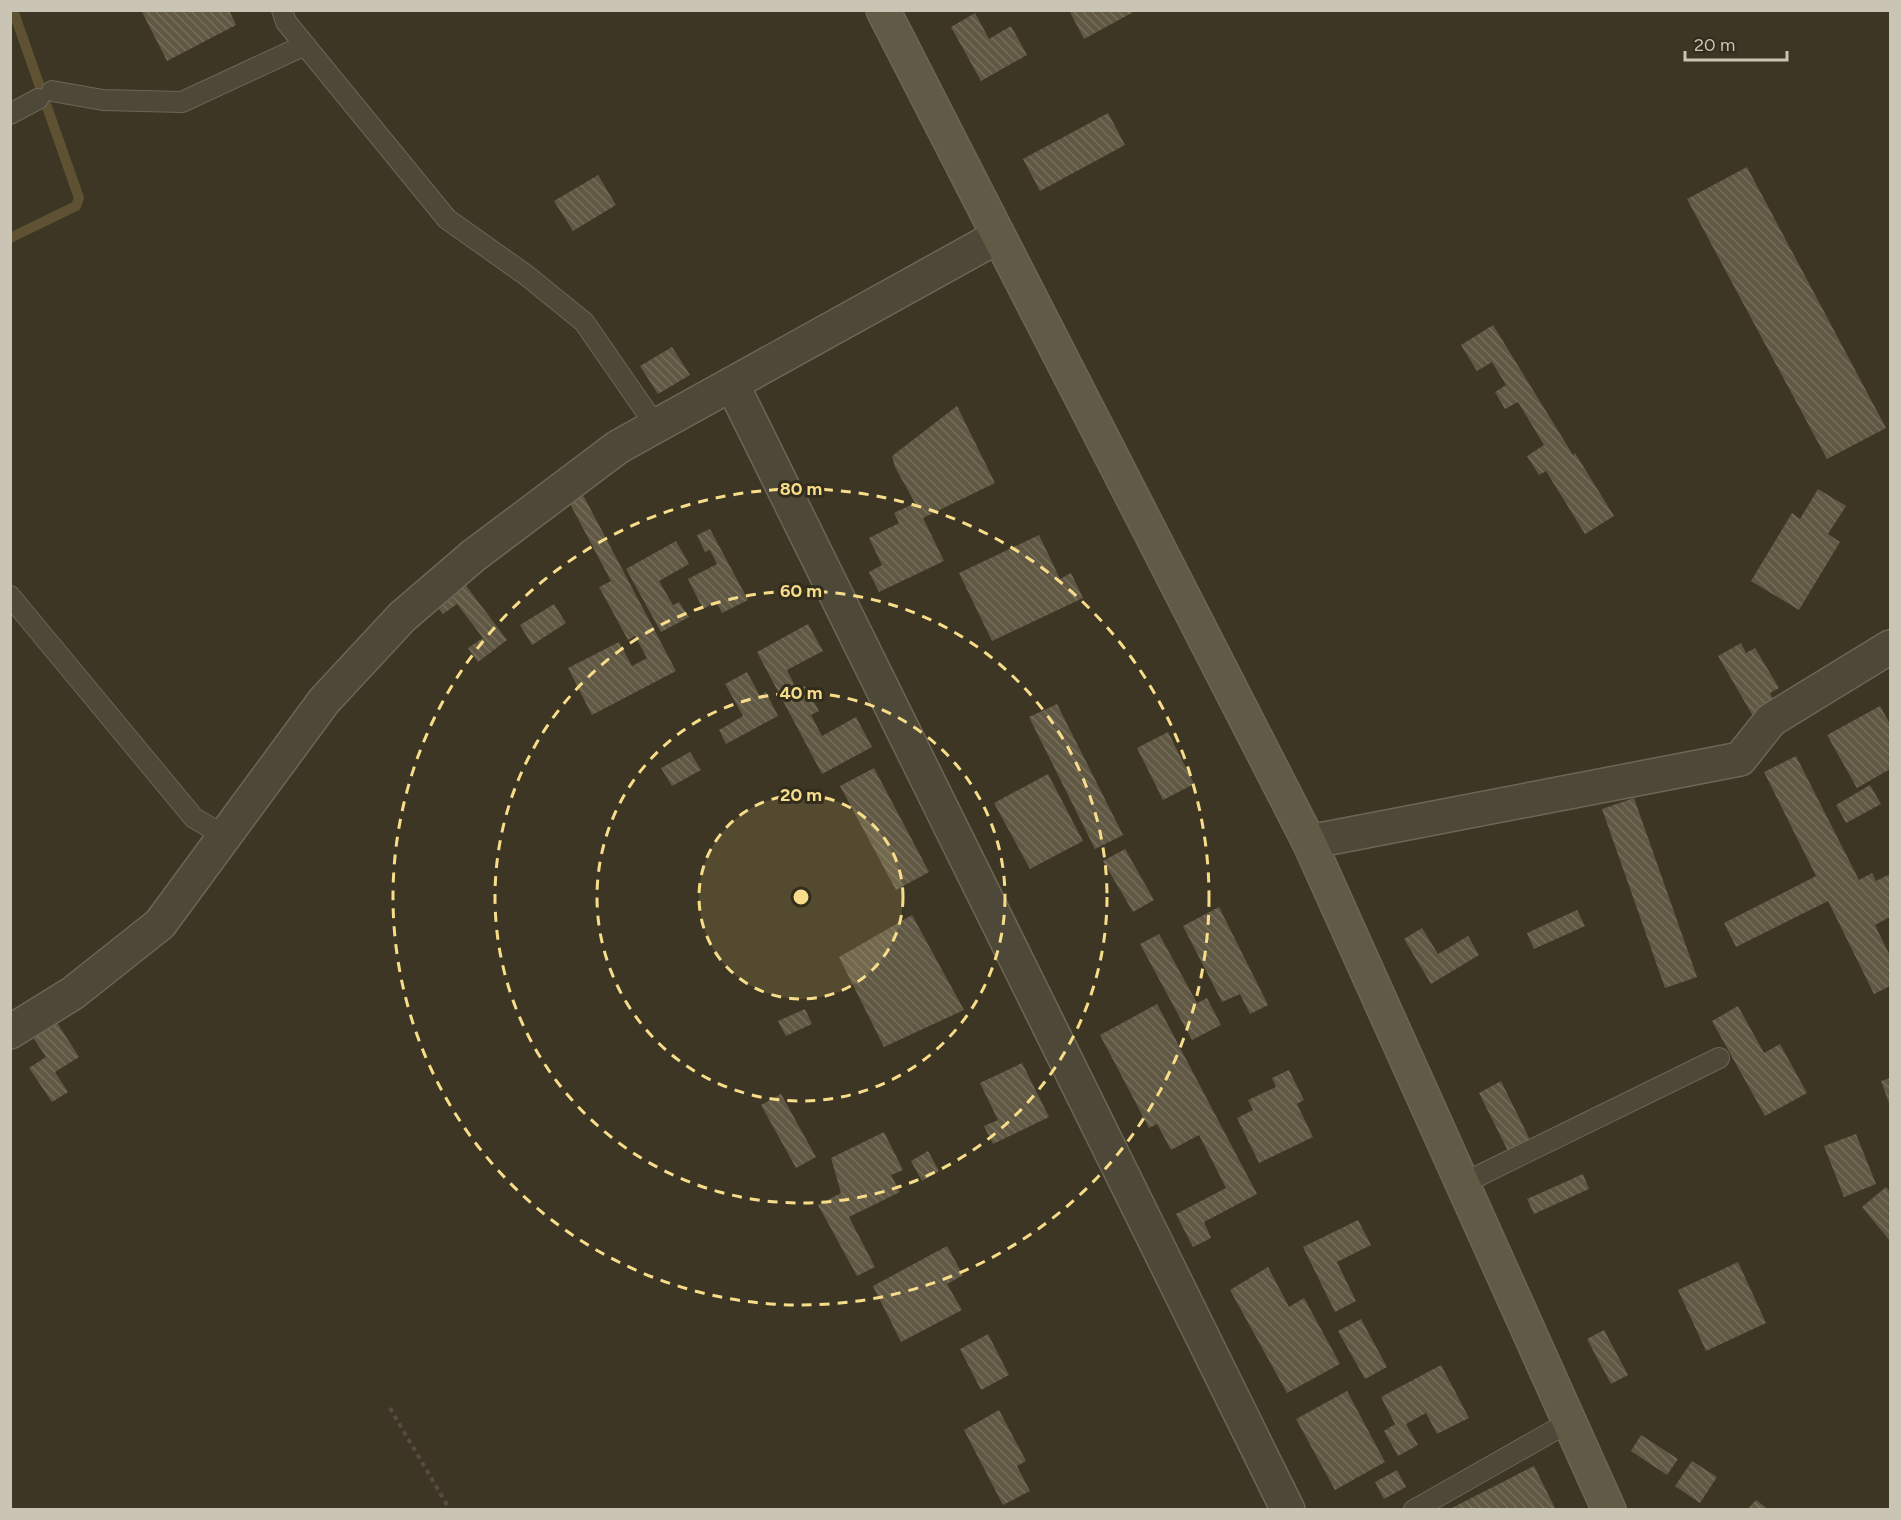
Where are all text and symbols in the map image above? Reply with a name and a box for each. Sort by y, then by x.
scale bar [1685,24,1787,62]
text: 20 m [1694,34,1735,56]
text: 80 m [780,478,822,500]
text: 60 m [780,580,822,602]
text: 40 m [779,682,823,704]
text: 20 m [780,784,822,806]
centre of rings [791,887,811,907]

